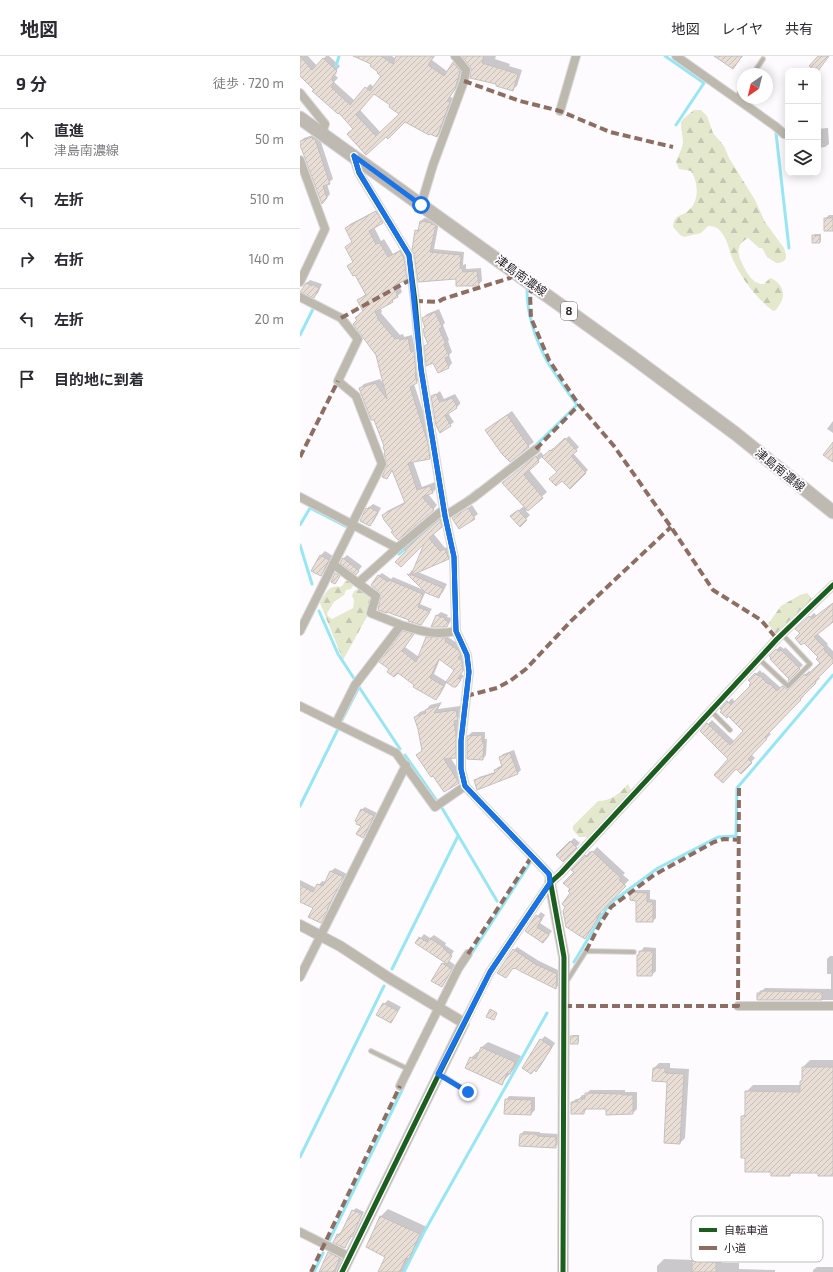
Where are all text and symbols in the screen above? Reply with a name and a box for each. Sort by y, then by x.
text: 地図 [20,17,58,40]
text: 地図 [671,20,699,37]
text: レイヤ [721,20,763,37]
text: 共有 [785,20,813,37]
north arrow [737,68,773,104]
map controls [785,68,821,176]
button: + [785,68,821,104]
text: 9 分 [16,73,47,93]
text: 徒歩 · 720 m [213,75,284,91]
button: − [785,104,821,140]
text: 直進 [54,121,84,139]
icon: ahead [16,128,38,150]
text: 50 m [255,131,284,147]
button: layers [785,140,821,176]
text: 津島南濃線 [54,142,119,158]
icon: left [16,188,38,210]
text: 左折 [54,190,84,208]
text: 510 m [250,191,284,207]
route start [412,196,430,214]
icon: right [16,248,38,270]
text: 右折 [54,250,84,268]
text: 140 m [249,251,284,267]
street label: 津島南濃線 [493,252,550,298]
road number: 8 [561,302,577,320]
icon: left [16,308,38,330]
text: 左折 [54,310,84,328]
text: 20 m [255,311,284,327]
icon: arrive [16,368,38,390]
text: 目的地に到着 [54,370,144,388]
street label: 津島南濃線 [753,445,808,494]
route end [459,1083,477,1101]
legend [691,1216,823,1262]
text: 自転車道 [724,1223,768,1236]
text: 小道 [724,1241,746,1254]

